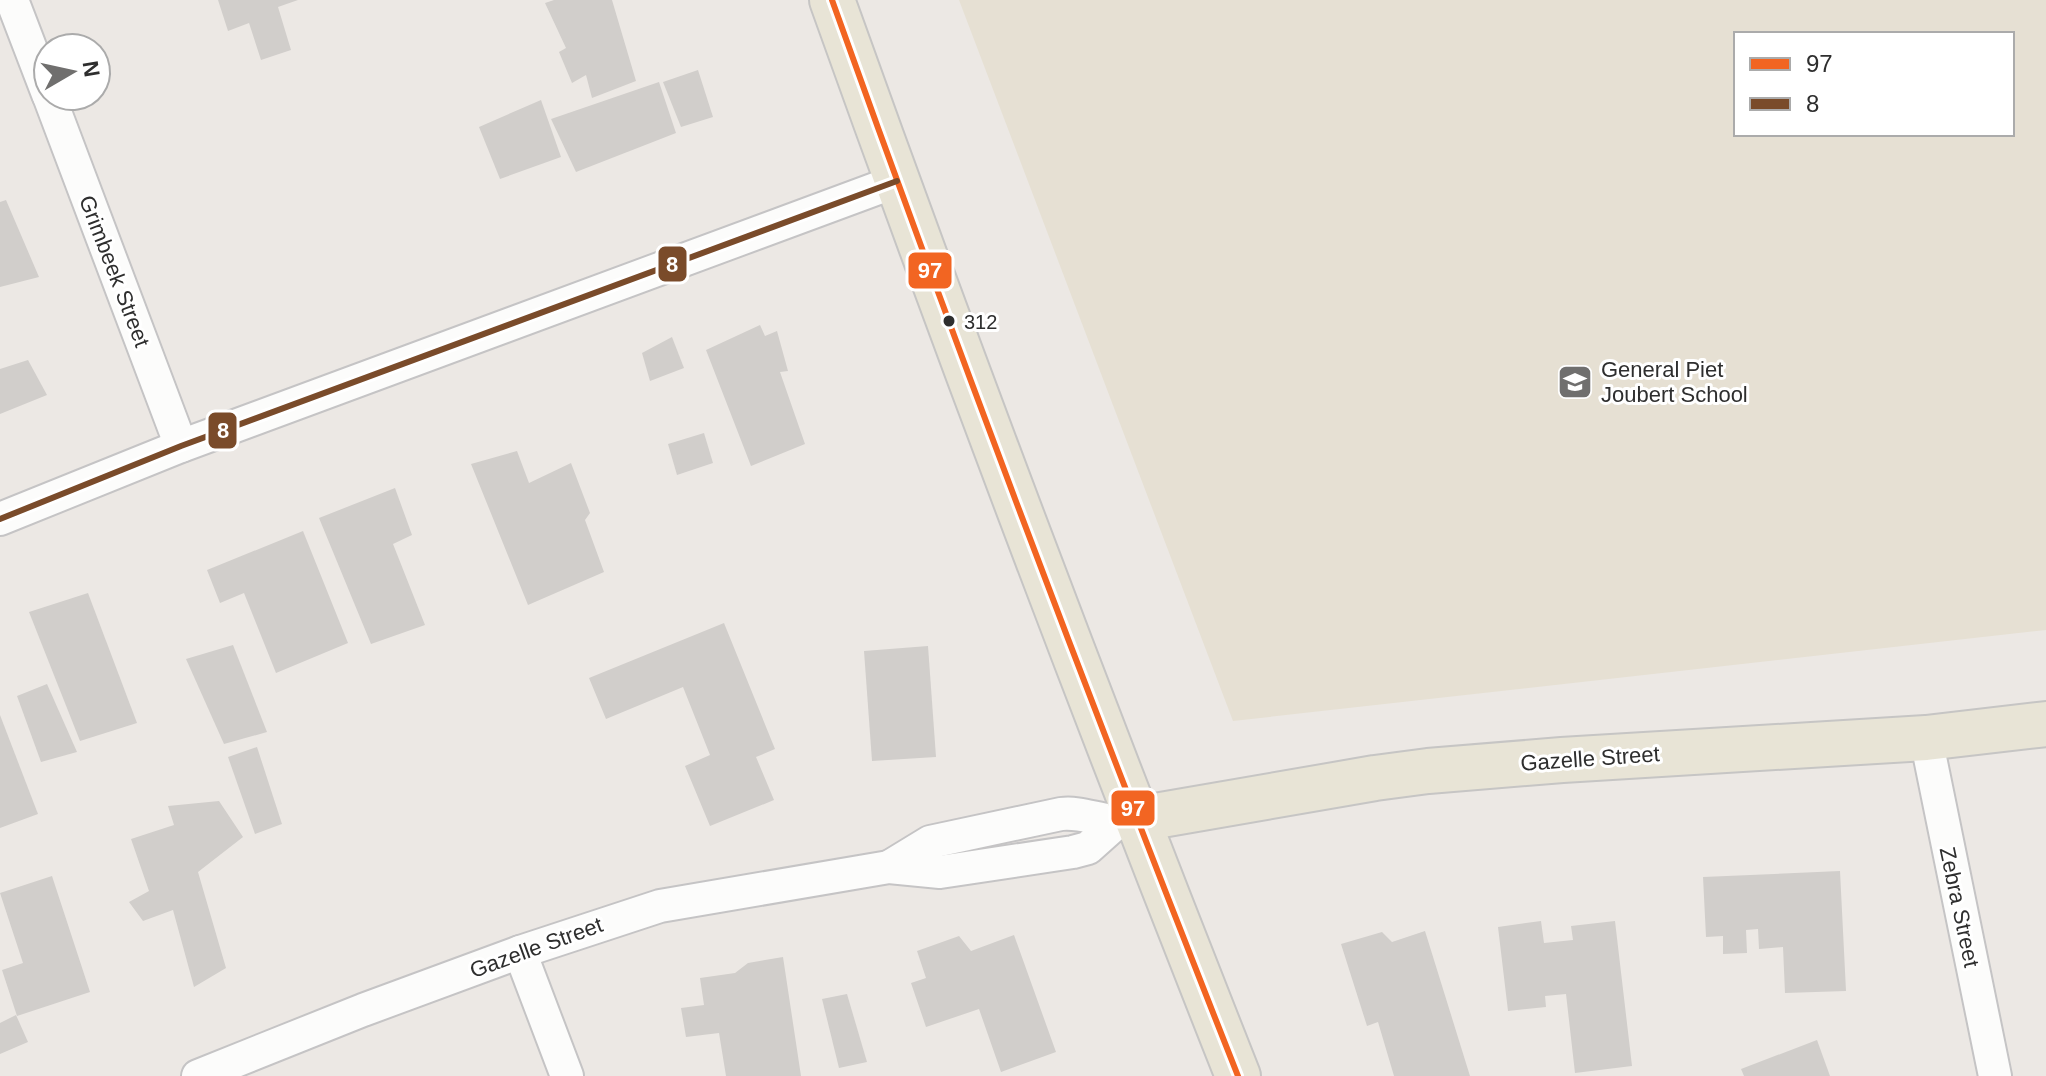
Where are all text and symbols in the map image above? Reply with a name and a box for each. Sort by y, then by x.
north arrow [32,32,112,112]
legend [1734,32,2014,136]
text: 97 [1806,50,1833,77]
text: N [78,59,105,79]
text: 8 [1806,90,1819,117]
street label: Grimbeek Street [74,192,155,350]
line badge: 8 [657,245,688,283]
line badge: 97 [907,251,953,290]
text: 8 [666,252,678,277]
text: 97 [918,258,942,283]
place label: 312 [964,311,997,333]
marker: 312 [941,313,957,329]
place label: General Piet Joubert School [1601,357,1748,407]
school or university icon: General Piet Joubert School [1556,363,1594,401]
line badge: 8 [207,411,238,450]
text: 8 [217,418,229,443]
street label: Gazelle Street [1520,741,1660,776]
line badge: 97 [1110,789,1156,827]
text: 97 [1121,796,1145,821]
street label: Zebra Street [1935,845,1984,970]
street label: Gazelle Street [466,912,606,983]

